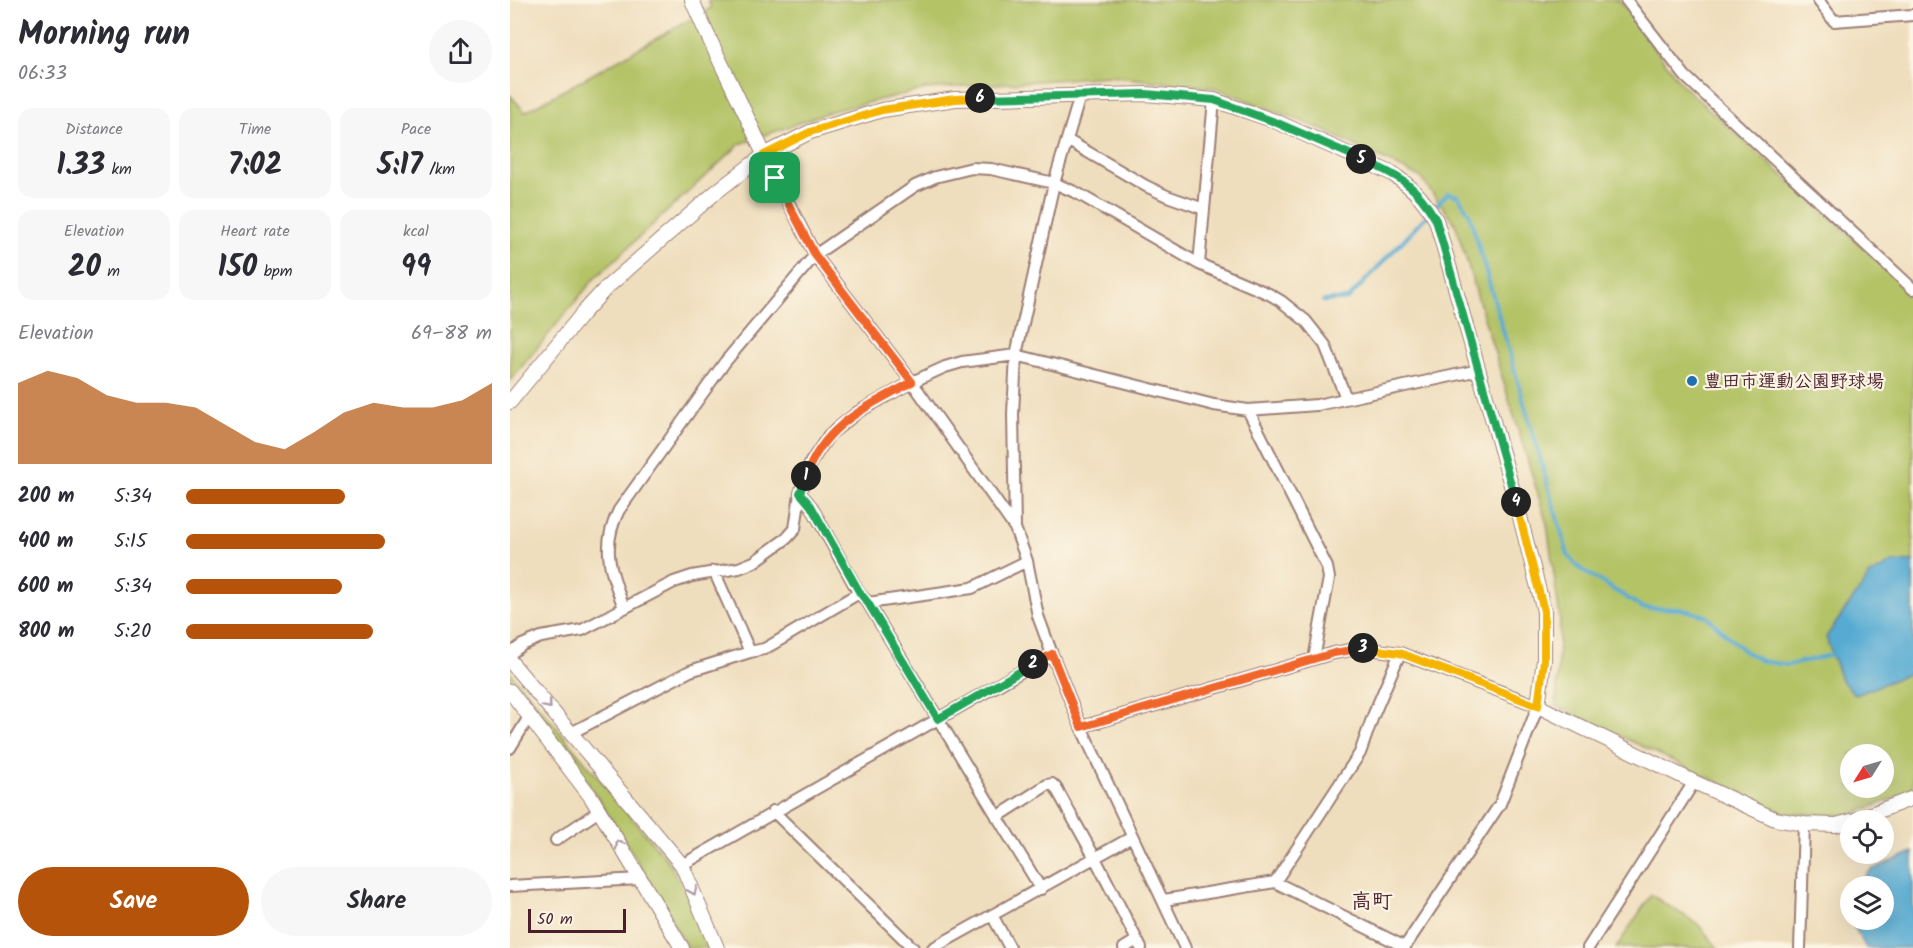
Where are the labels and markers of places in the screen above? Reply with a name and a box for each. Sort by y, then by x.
pin: 6 [965,83,995,113]
pin: 5 [1346,144,1376,174]
pin [749,152,800,203]
place label: 豊田市運動公園野球場 [1704,368,1884,397]
marker: 豊田市運動公園野球場 [1685,374,1699,388]
pin: 1 [791,461,821,491]
pin: 4 [1501,487,1531,517]
pin: 3 [1348,633,1378,663]
pin: 2 [1018,649,1048,679]

